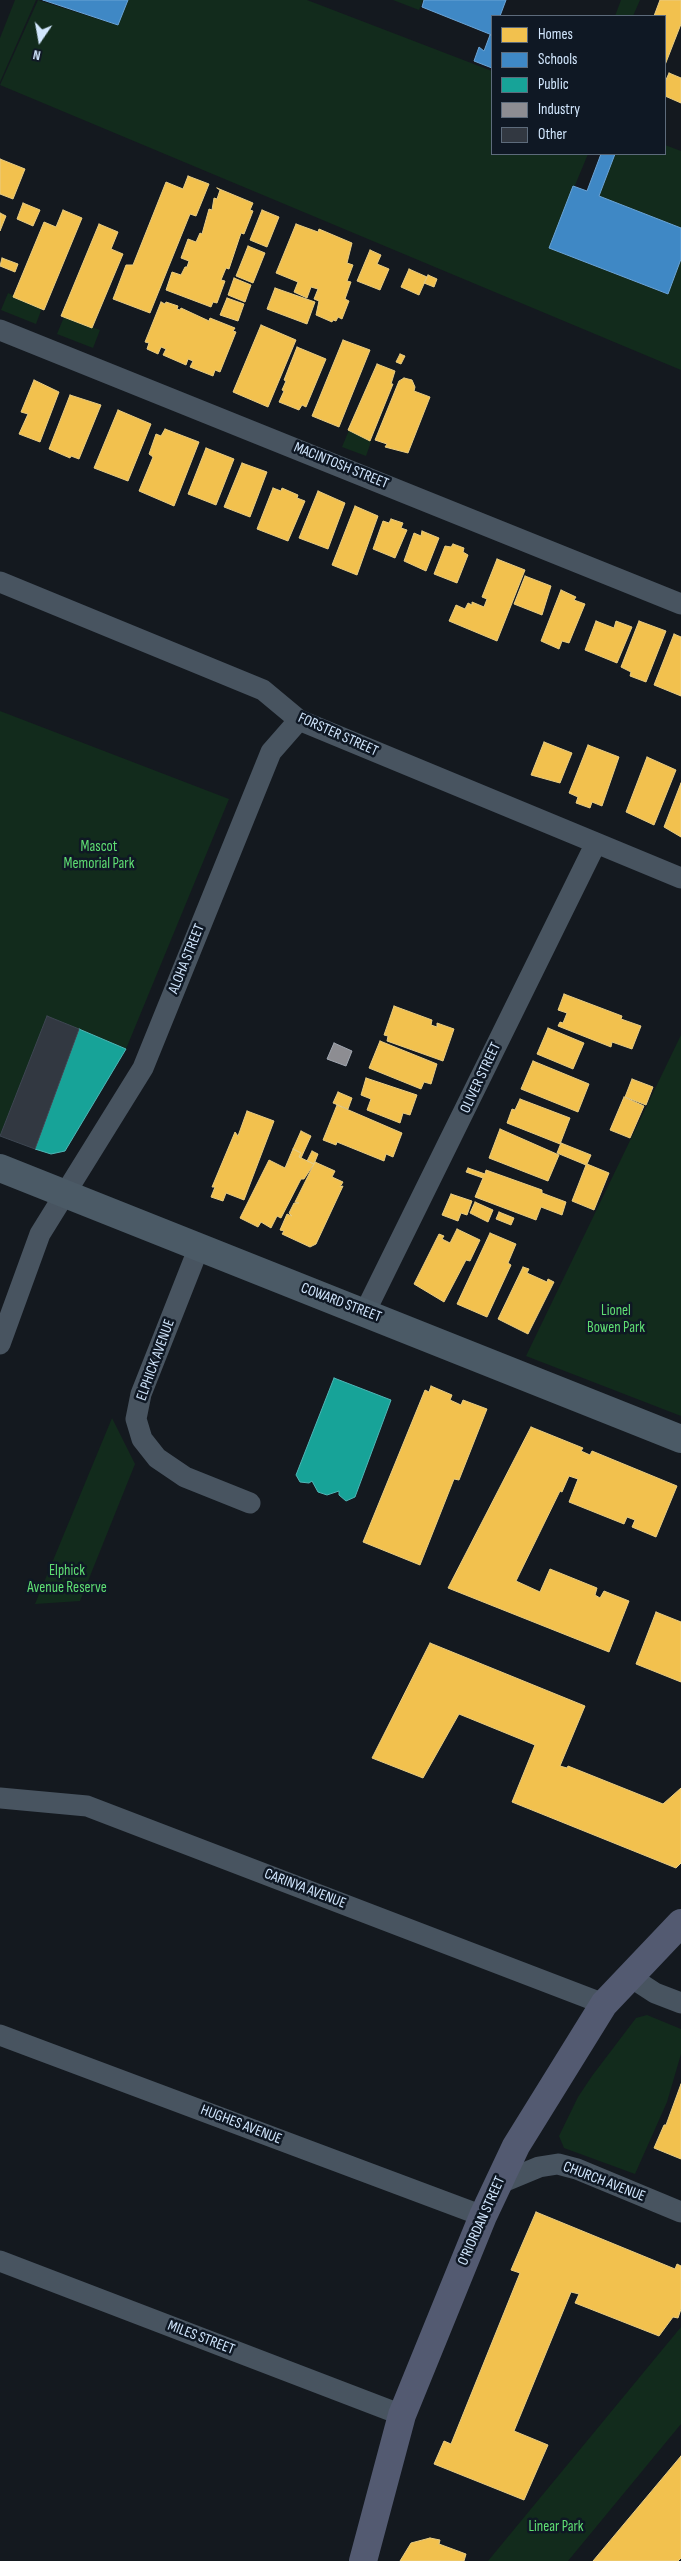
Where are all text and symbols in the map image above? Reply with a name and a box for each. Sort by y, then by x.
north arrow [15,15,65,65]
legend [491,15,666,155]
text: Homes [538,25,573,44]
text: N [31,46,42,64]
text: Schools [538,50,577,69]
text: Public [538,75,569,94]
text: Industry [538,100,580,119]
text: Other [538,125,567,144]
street label: MACINTOSH STREET [291,439,391,493]
street label: FORSTER STREET [295,709,381,761]
park label: Mascot Memorial Park [64,838,134,873]
street label: ALOHA STREET [165,922,209,996]
street label: OLIVER STREET [457,1040,505,1116]
street label: COWARD STREET [298,1279,384,1327]
park label: Lionel Bowen Park [587,1302,645,1337]
street label: ELPHICK AVENUE [133,1317,179,1403]
park label: Elphick Avenue Reserve [27,1562,107,1597]
street label: CARINYA AVENUE [262,1865,348,1913]
street label: HUGHES AVENUE [198,2101,284,2149]
street label: CHURCH AVENUE [560,2158,648,2206]
street label: O'RIORDAN STREET [454,2174,510,2268]
street label: MILES STREET [165,2317,237,2359]
park label: Linear Park [528,2518,584,2536]

